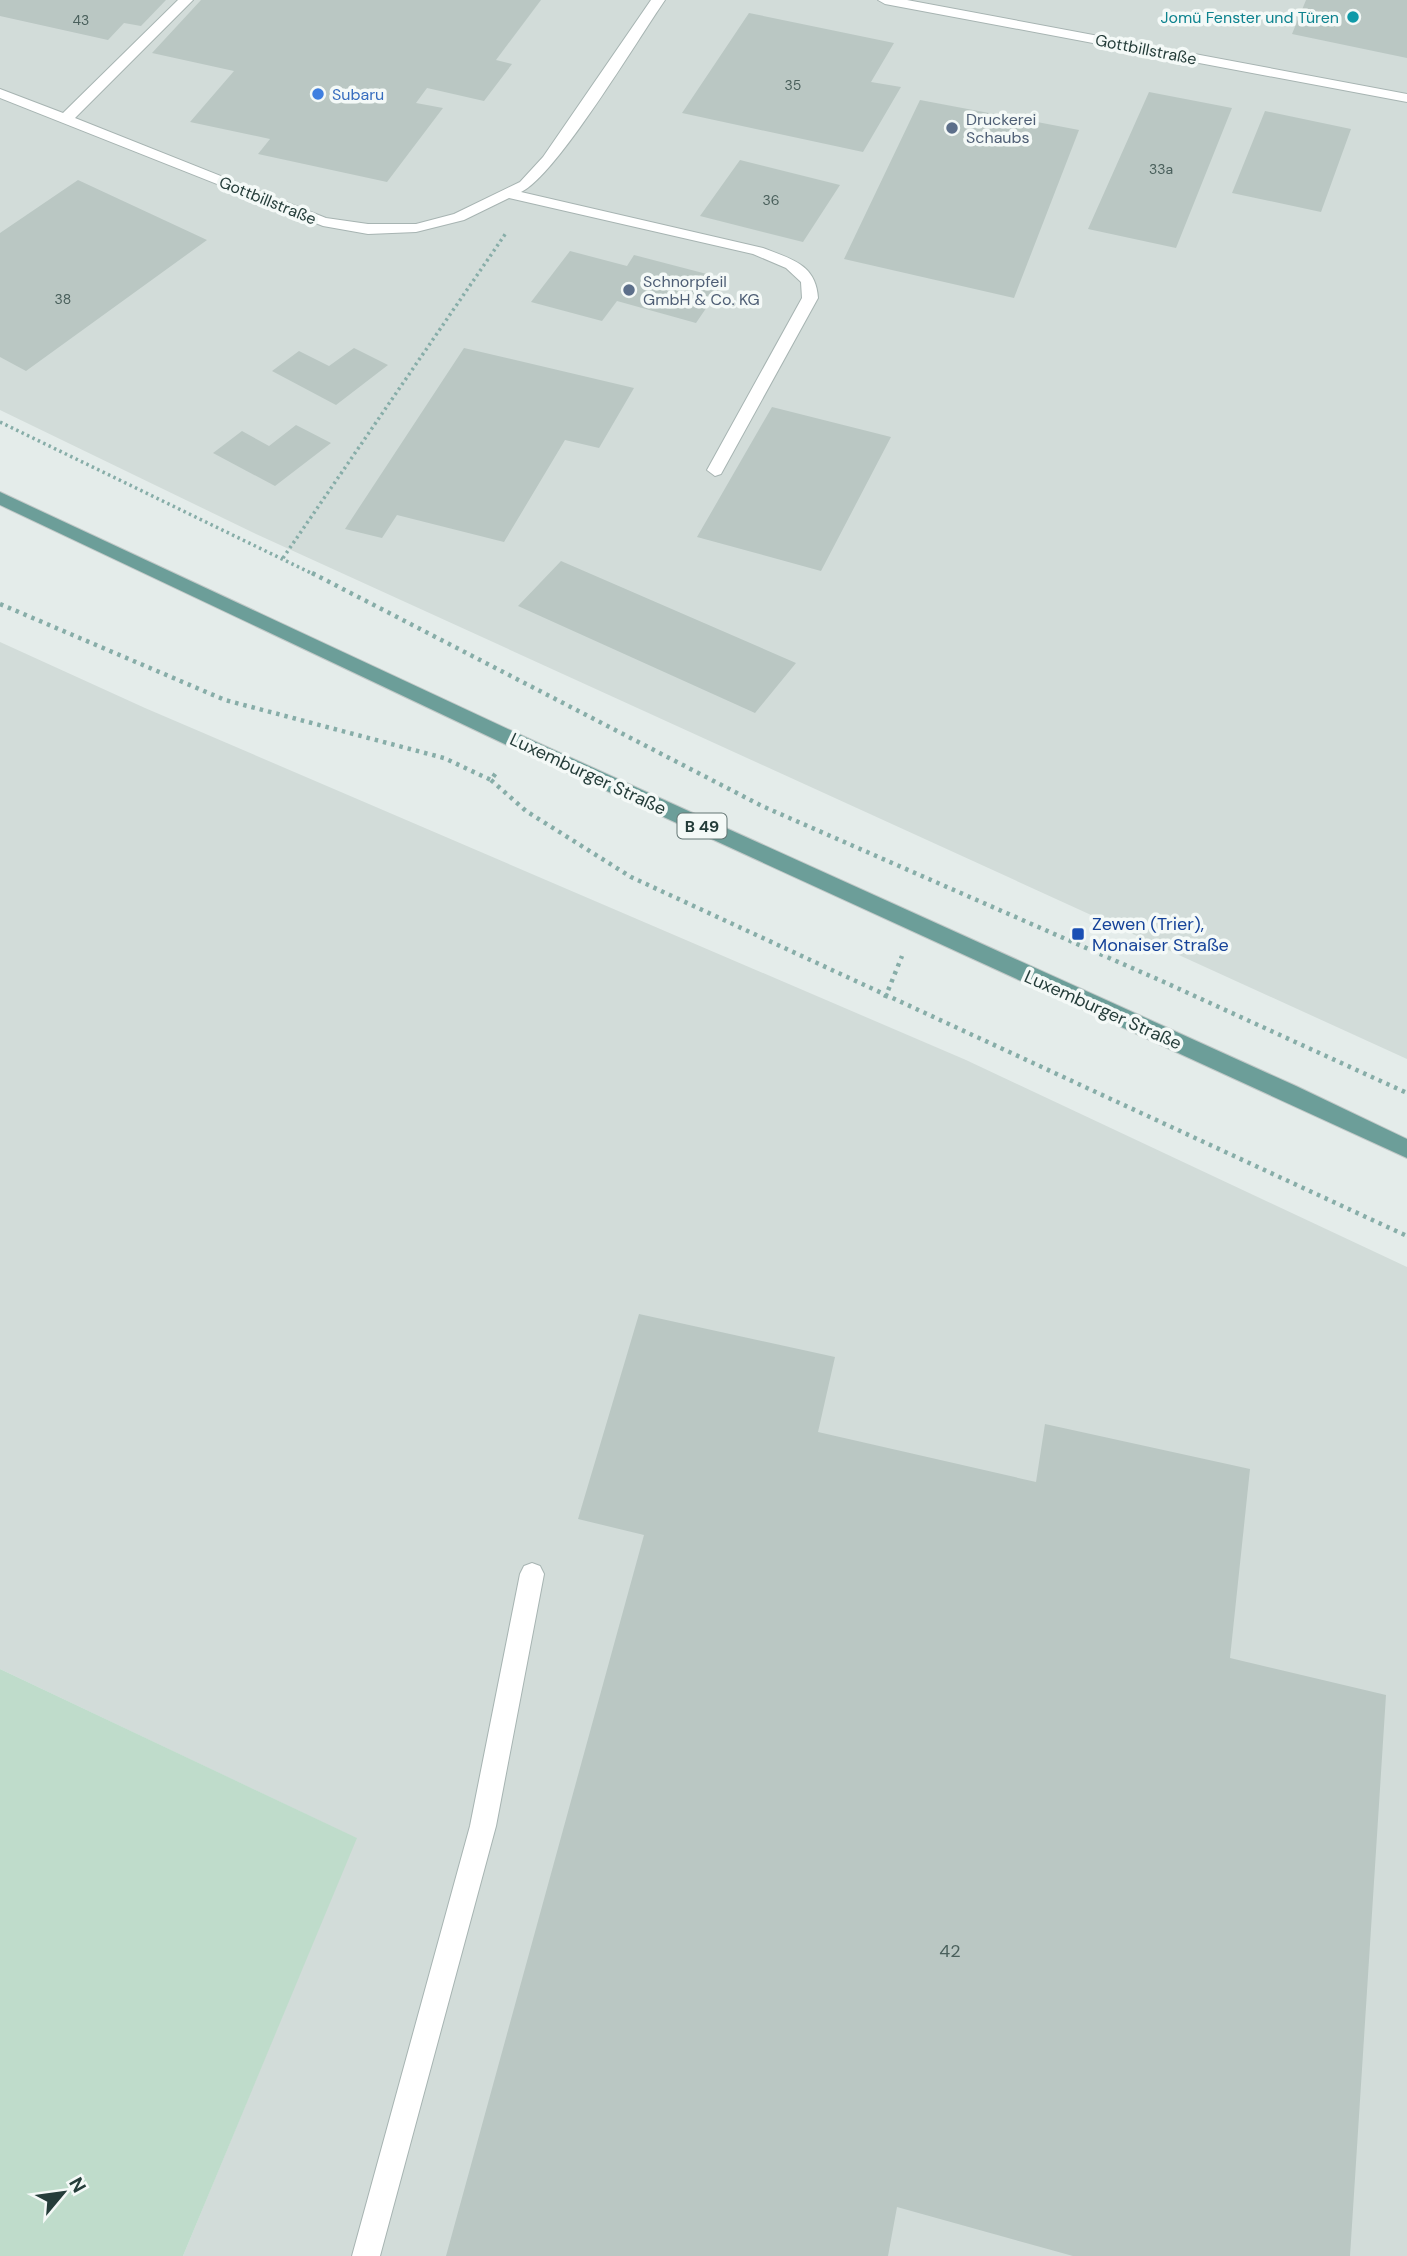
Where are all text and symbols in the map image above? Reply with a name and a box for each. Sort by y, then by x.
place label: Jomü Fenster und Türen [1160,7,1339,28]
marker: Jomü Fenster und Türen [1345,9,1361,25]
house number: 43 [73,11,89,29]
street label: Gottbillstraße [1093,29,1198,70]
house number: 35 [785,76,801,94]
place label: Subaru [332,84,384,105]
marker: Subaru [310,86,326,102]
place label: Druckerei Schaubs [966,109,1036,148]
marker: Druckerei Schaubs [944,120,960,136]
house number: 33a [1149,160,1173,178]
street label: Gottbillstraße [216,171,319,229]
house number: 36 [762,191,780,209]
place label: Schnorpfeil GmbH & Co. KG [643,271,760,310]
marker: Schnorpfeil GmbH & Co. KG [621,282,637,298]
house number: 38 [55,290,71,308]
street label: Luxemburger Straße [506,727,670,821]
road number: B 49 [678,814,726,838]
place label: Zewen (Trier), Monaiser Straße [1092,912,1229,957]
marker: Zewen (Trier), Monaiser Straße [1070,926,1086,942]
street label: Luxemburger Straße [1021,965,1185,1055]
house number: 42 [939,1939,961,1963]
north arrow [28,2158,98,2228]
text: N [63,2173,92,2197]

